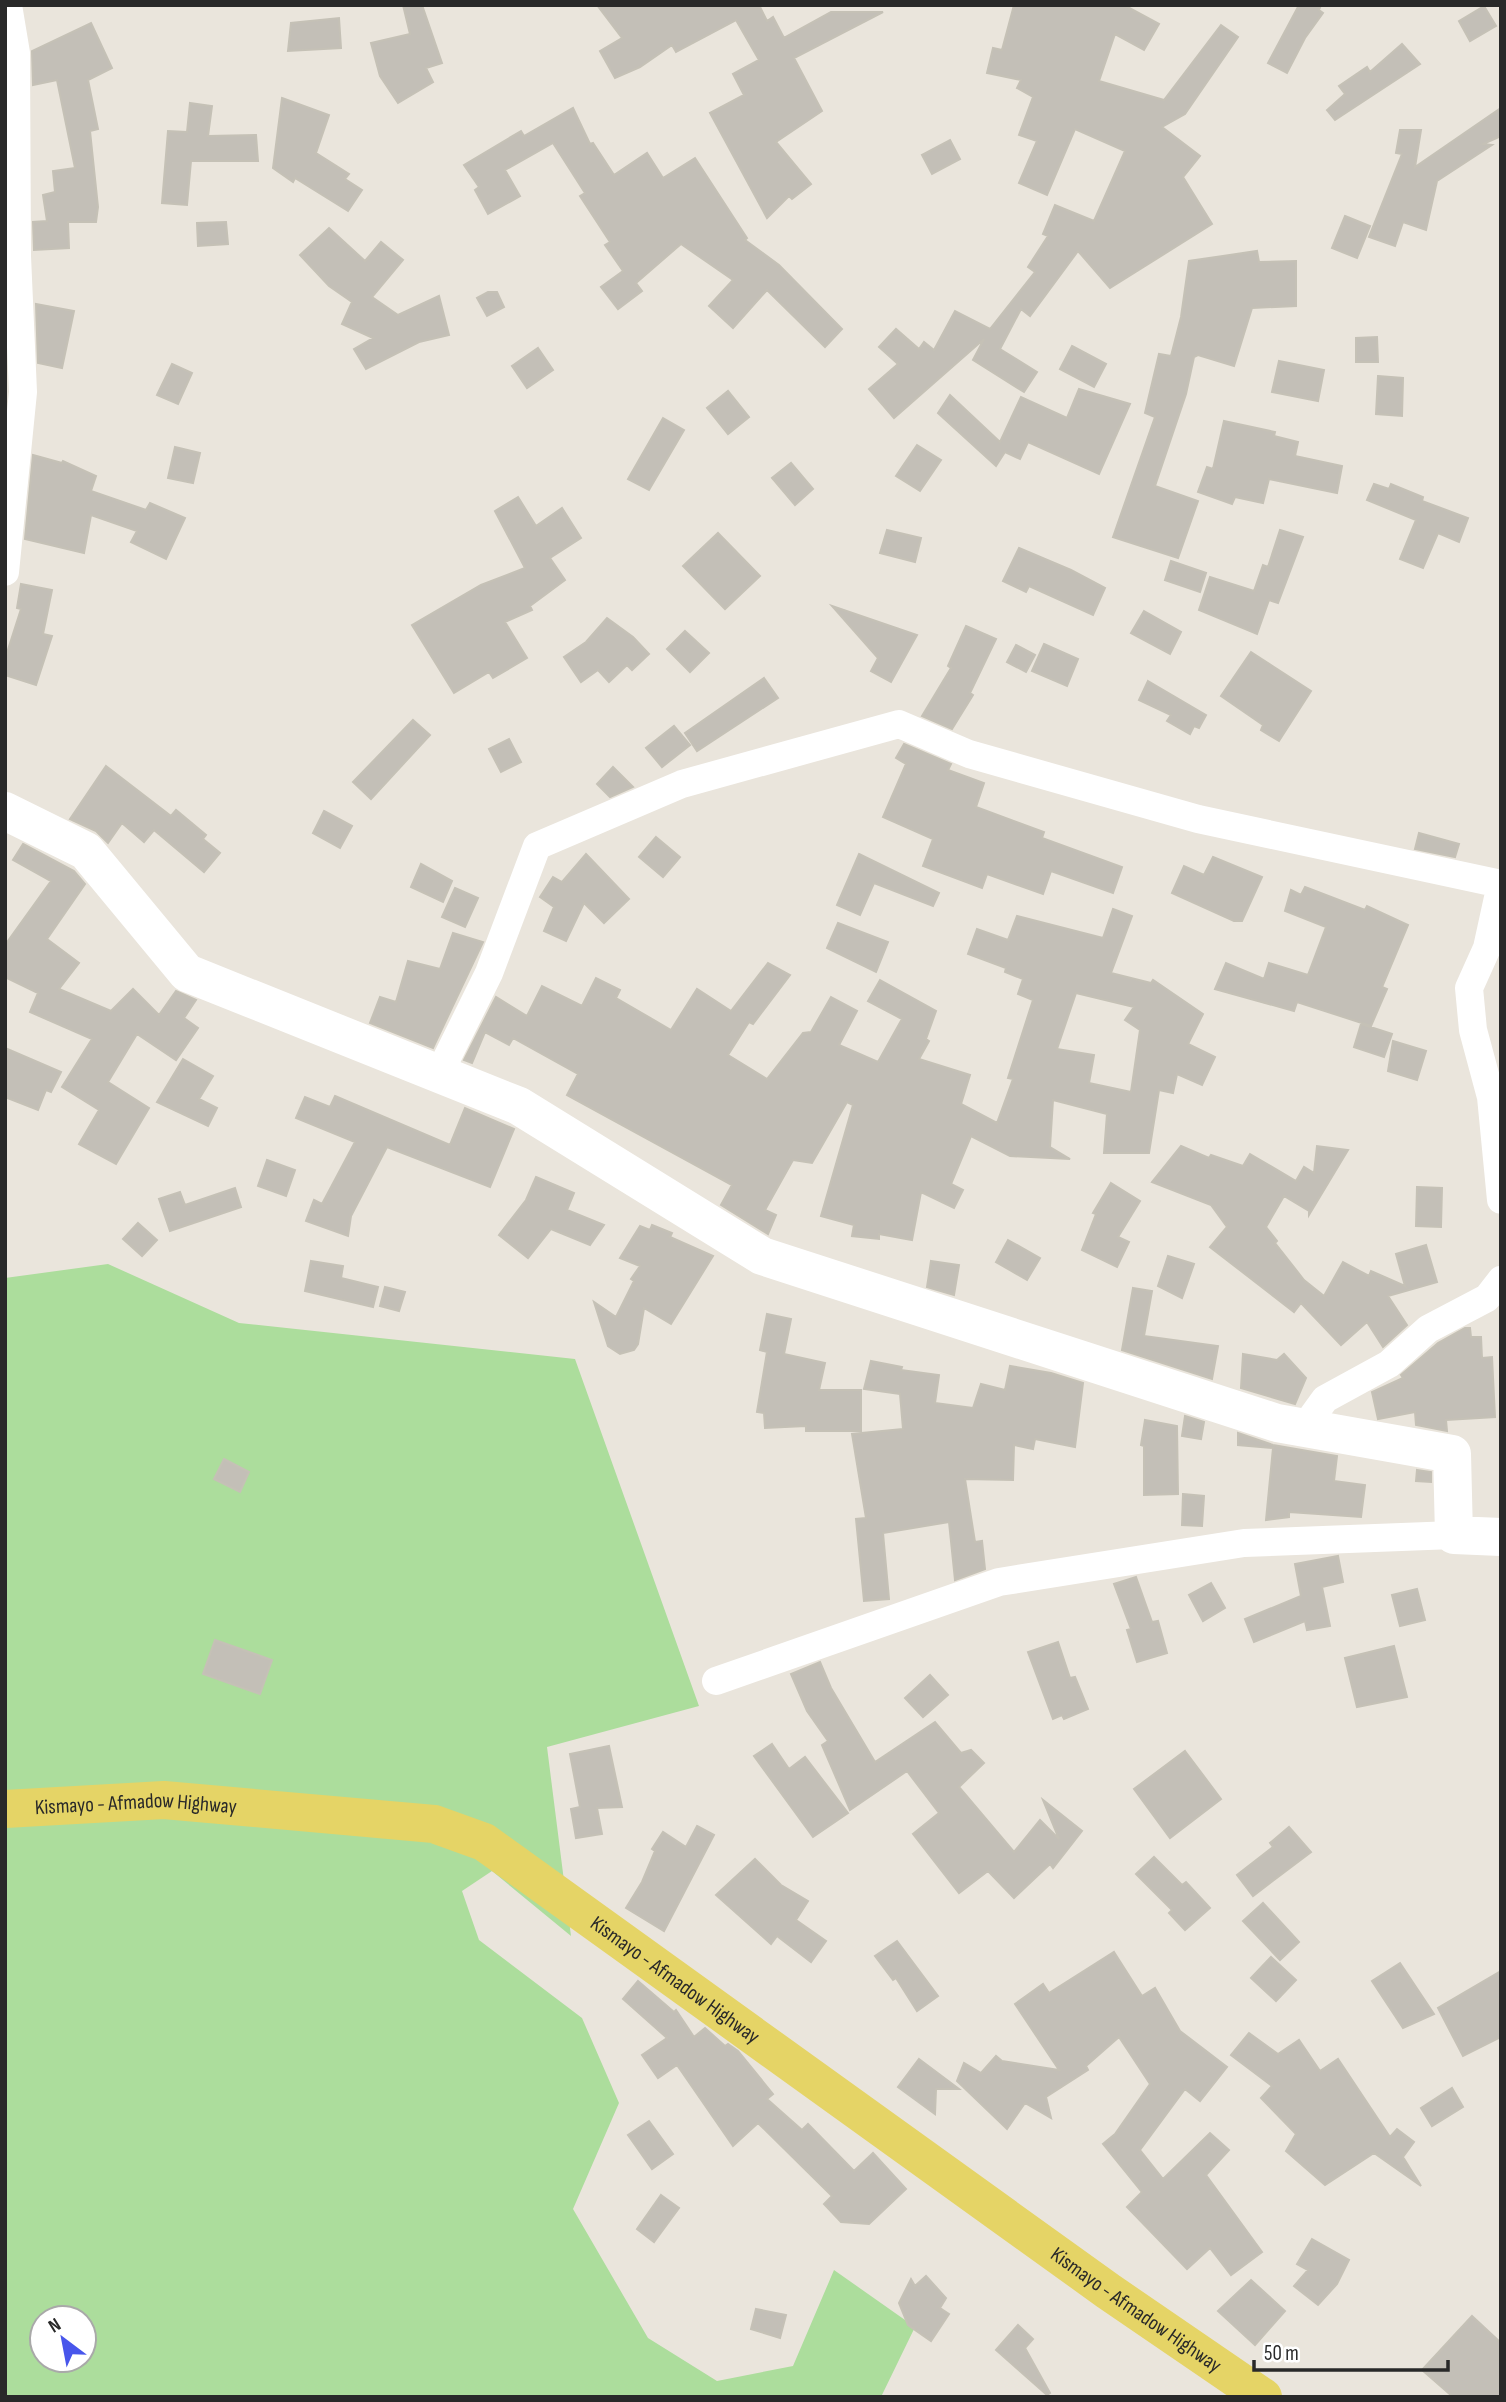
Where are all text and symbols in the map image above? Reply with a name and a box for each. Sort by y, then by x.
street label: Kismayo - Afmadow Highway [34,1787,238,1820]
street label: Kismayo - Afmadow Highway [586,1910,765,2049]
street label: Kismayo - Afmadow Highway [1046,2241,1226,2378]
north arrow [28,2304,98,2374]
text: N [44,2313,65,2338]
scale bar [1254,2328,1448,2372]
text: 50 m [1264,2341,1299,2366]

